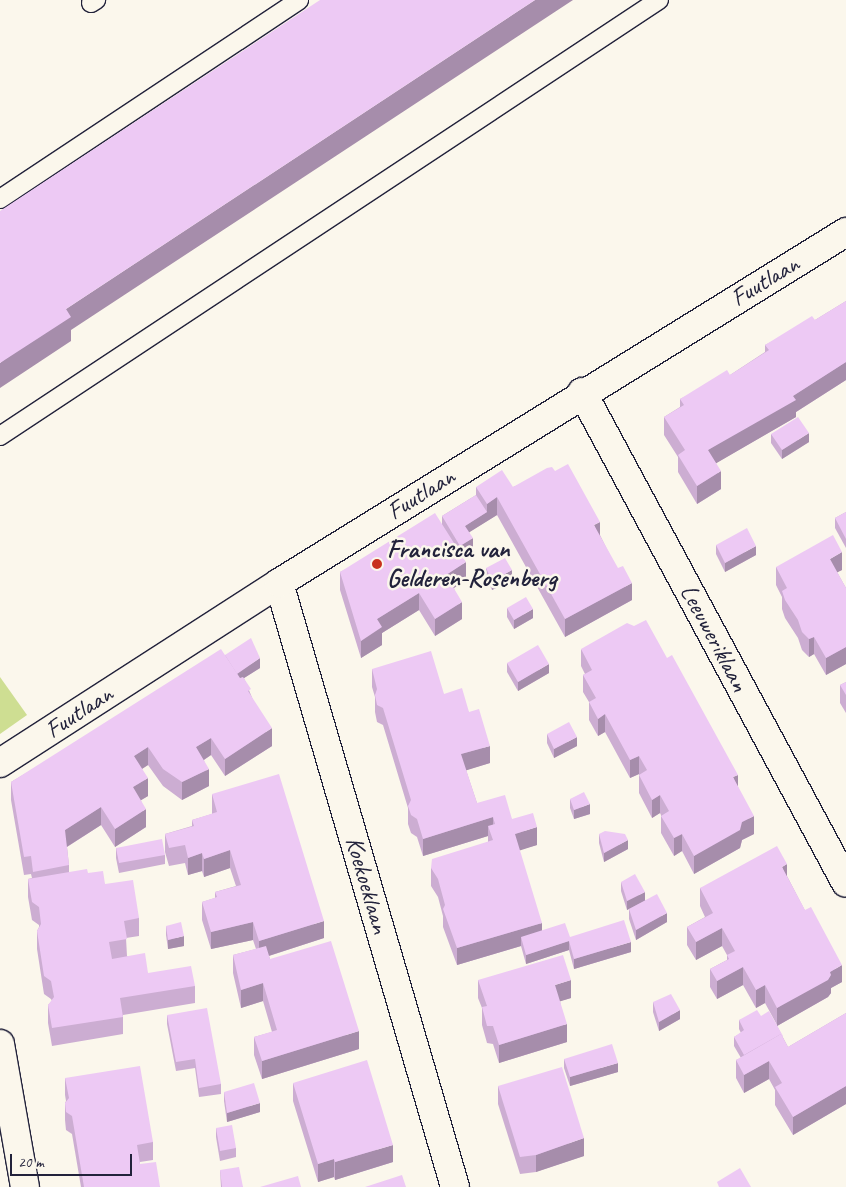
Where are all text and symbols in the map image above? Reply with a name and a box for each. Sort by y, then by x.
street label: Fuutlaan [725,249,805,313]
street label: Fuutlaan [381,462,461,526]
place label: Francisca van Gelderen-Rosenberg [387,535,556,594]
marker: Francisca van Gelderen-Rosenberg [371,558,383,570]
street label: Leeuweriklaan [673,579,755,697]
street label: Fuutlaan [40,679,118,745]
street label: Koekoeklaan [339,833,395,937]
scale bar [12,1144,135,1176]
text: 20 m [18,1153,44,1172]

